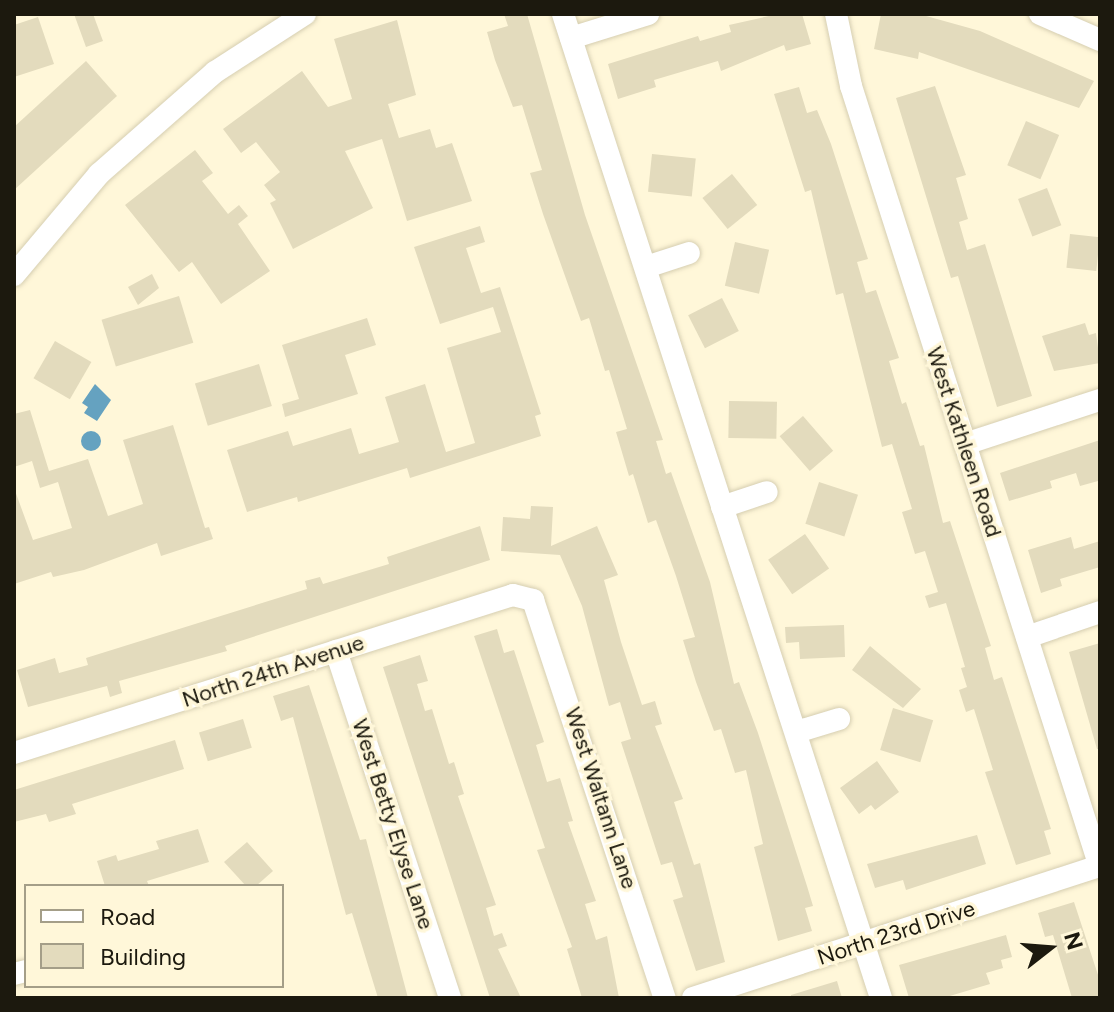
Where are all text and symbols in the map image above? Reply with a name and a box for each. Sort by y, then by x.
street label: West Kathleen Road [921,344,1007,540]
street label: North 24th Avenue [179,629,367,713]
street label: West Waltann Lane [559,704,643,892]
street label: West Betty Elyse Lane [347,716,439,932]
legend [24,884,284,988]
street label: North 23rd Drive [814,895,978,971]
text: Road [100,902,155,931]
north arrow [1010,908,1090,988]
text: N [1058,929,1089,953]
text: Building [100,942,186,971]

